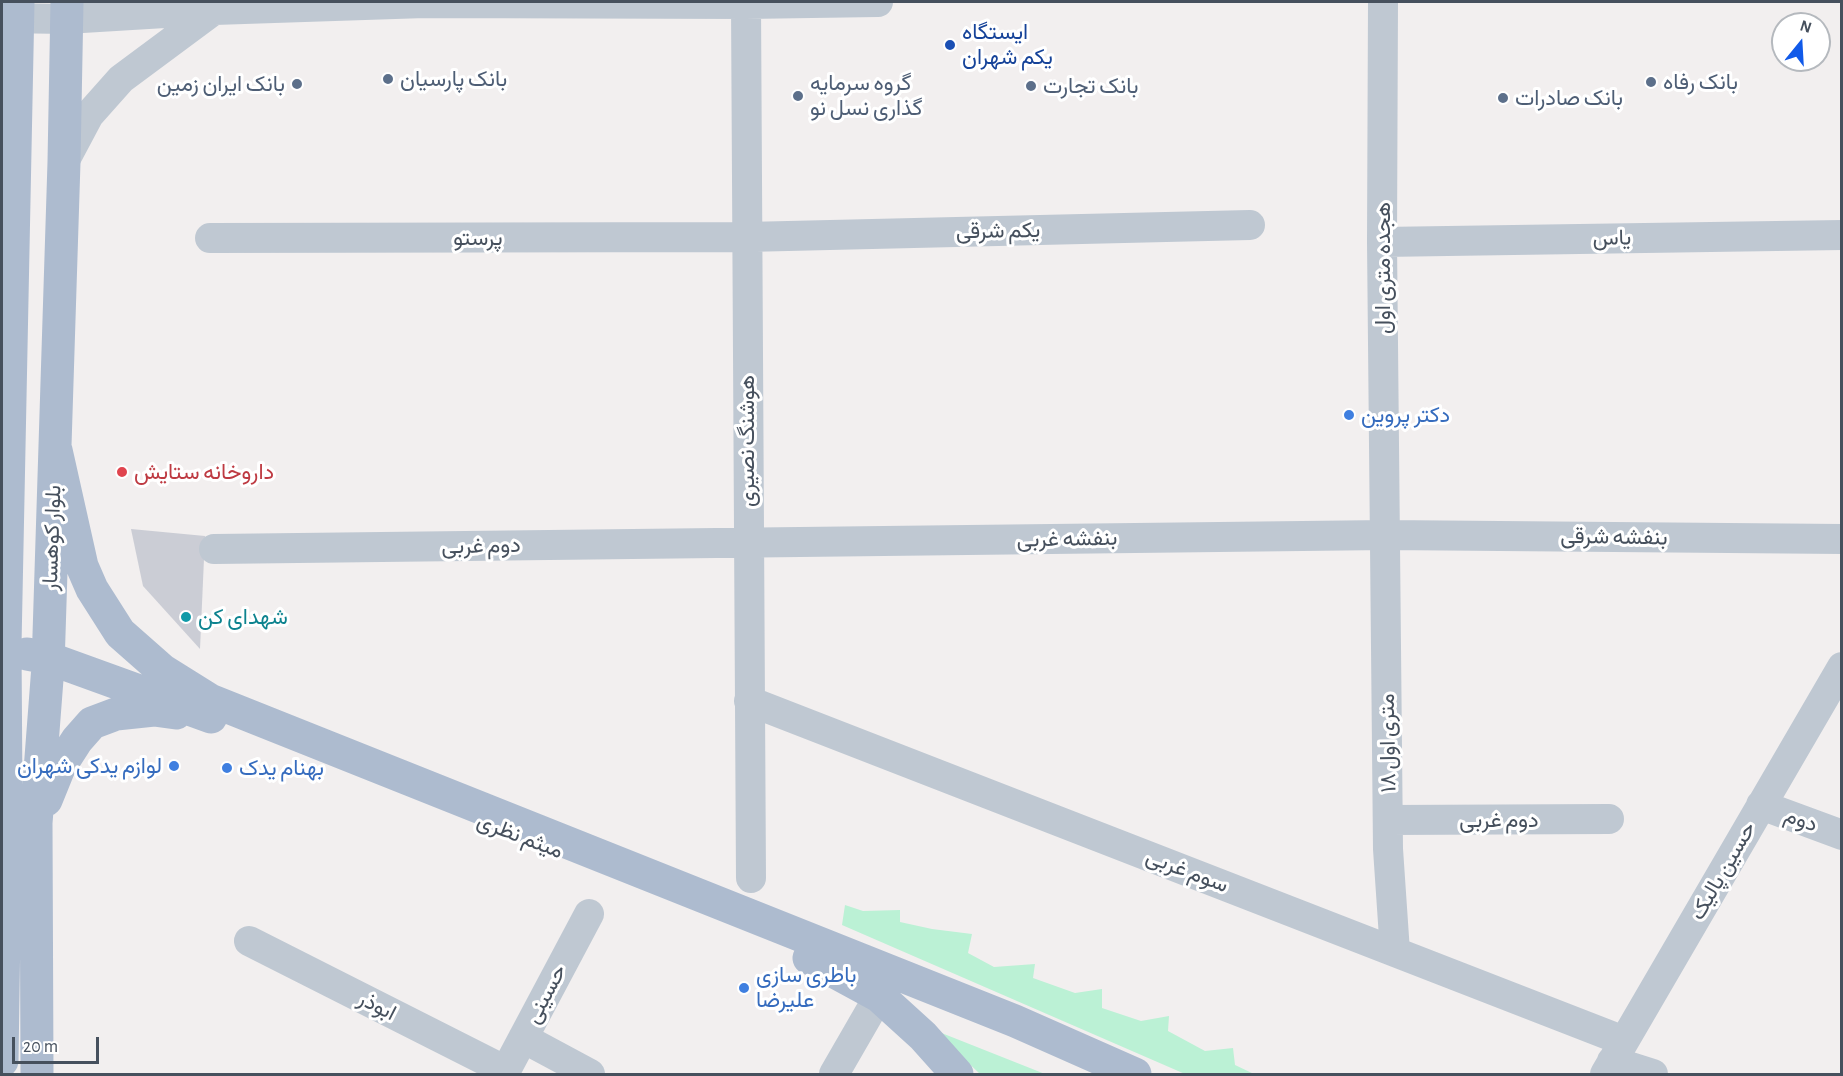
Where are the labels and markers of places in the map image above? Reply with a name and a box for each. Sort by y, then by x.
place label: ایستگاه یکم شهران [962,19,1053,70]
marker: ایستگاه یکم شهران [943,38,957,52]
place label: بانک پارسیان [400,66,507,92]
place label: بانک رفاه [1663,69,1738,95]
place label: گروه سرمایه گذاری نسل نو [810,70,923,122]
place label: بانک ایران زمین [157,71,285,97]
marker: بانک پارسیان [381,72,395,86]
place label: بانک تجارت [1043,73,1138,99]
marker: بانک رفاه [1644,75,1658,89]
marker: بانک ایران زمین [290,77,304,91]
marker: بانک تجارت [1024,79,1038,93]
place label: بانک صادرات [1515,85,1623,111]
marker: گروه سرمایه گذاری نسل نو [791,89,805,103]
marker: بانک صادرات [1496,91,1510,105]
place label: دکتر پروین [1361,402,1450,428]
marker: دکتر پروین [1342,408,1356,422]
place label: داروخانه ستایش [134,459,274,485]
marker: داروخانه ستایش [115,465,129,479]
place label: شهدای کن [198,604,288,630]
marker: شهدای کن [179,610,193,624]
place label: لوازم یدکی شهران [17,753,162,779]
place label: بهنام یدک [239,755,324,781]
marker: لوازم یدکی شهران [167,759,181,773]
marker: بهنام یدک [220,761,234,775]
place label: باطری سازی علیرضا [756,962,856,1014]
marker: باطری سازی علیرضا [737,981,751,995]

